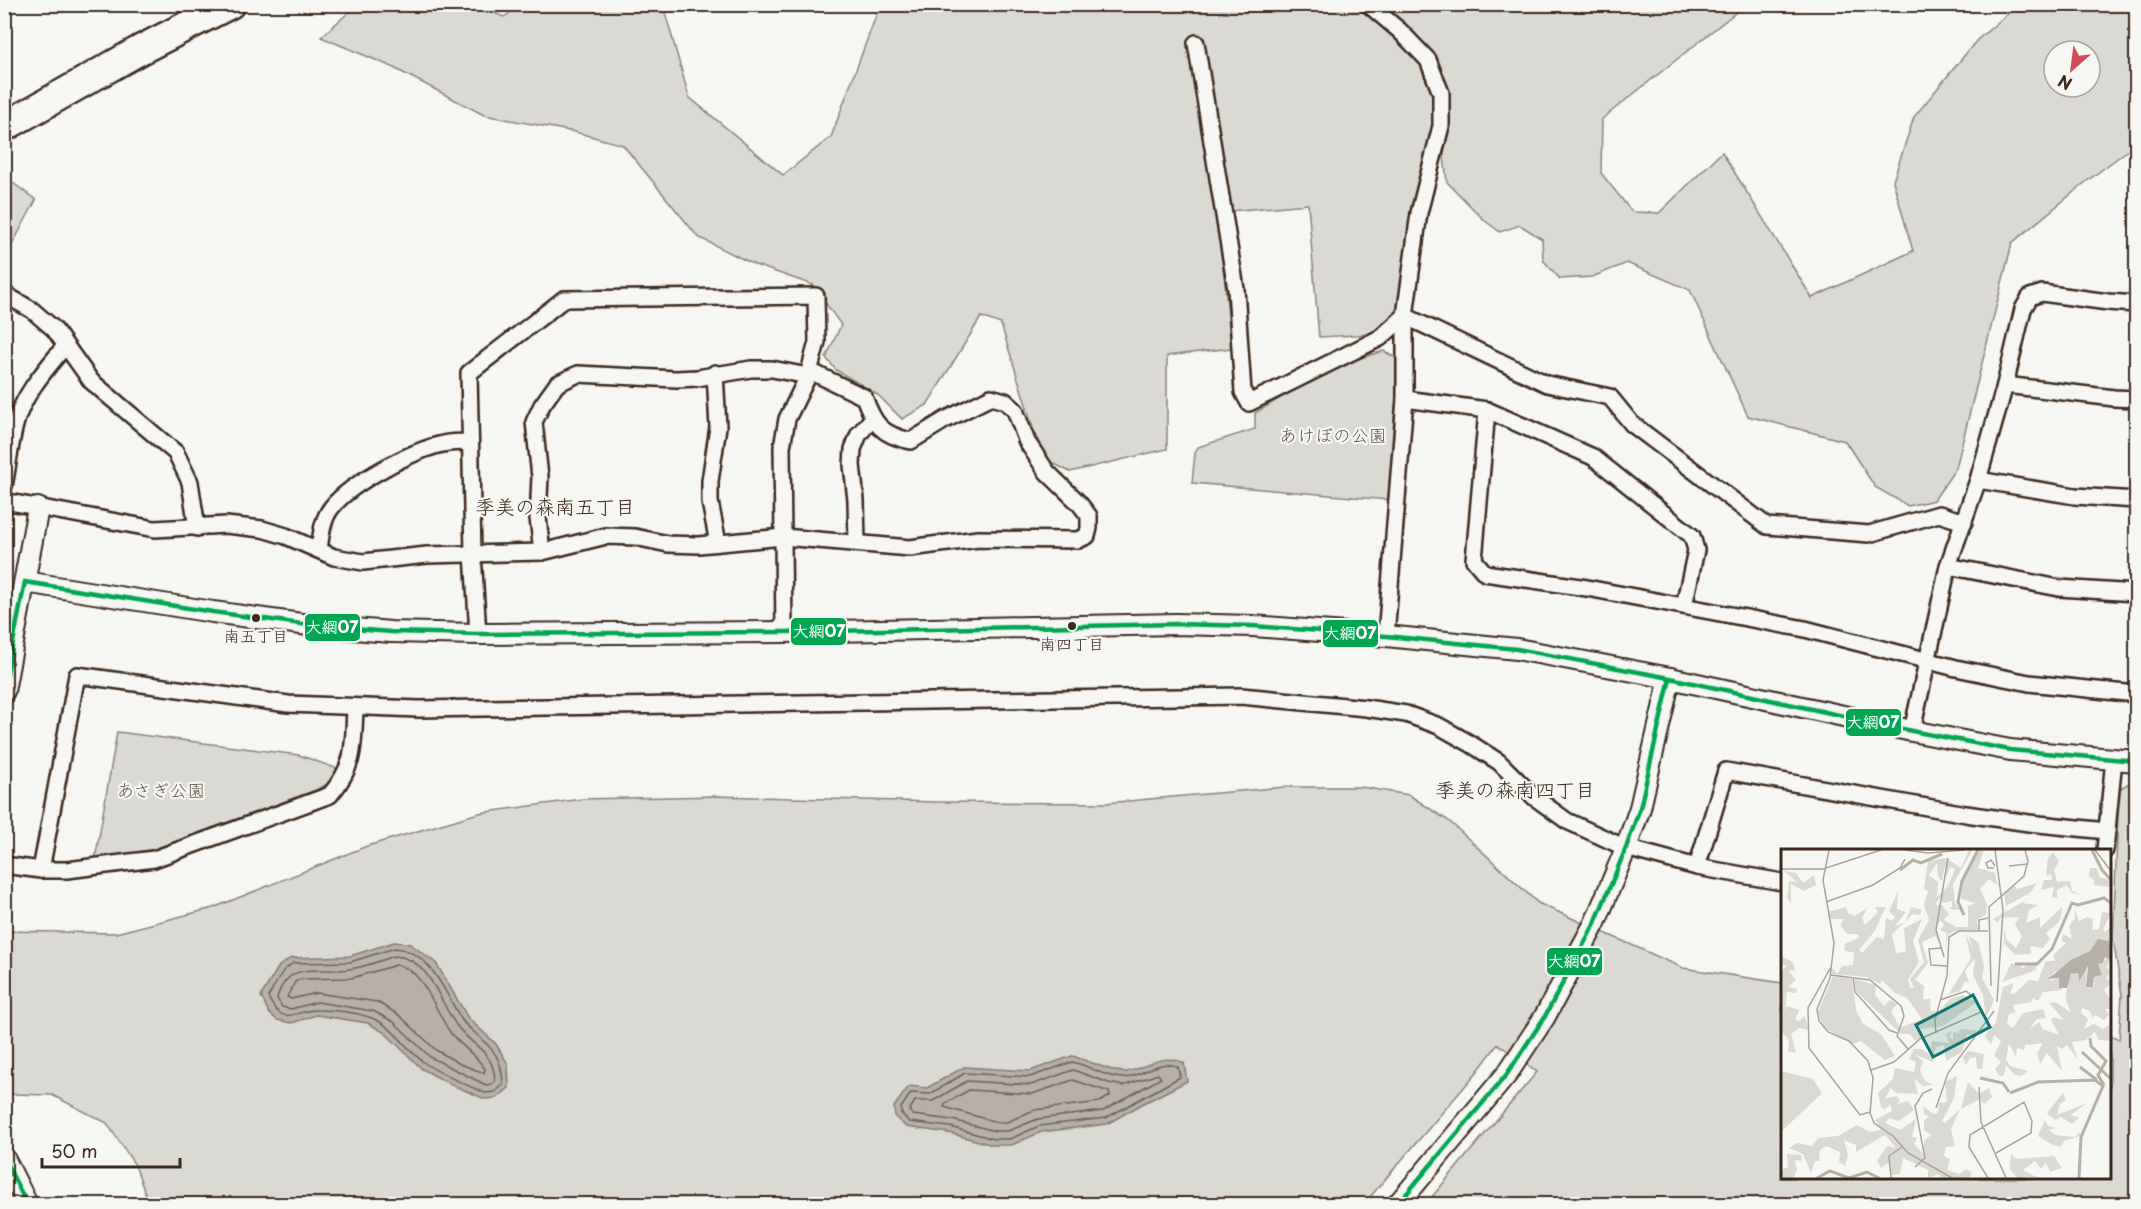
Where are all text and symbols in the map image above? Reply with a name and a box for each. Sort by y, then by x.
north arrow [2042,39,2102,99]
text: N [2053,70,2076,97]
park label: あけぼの公園 [1279,421,1387,448]
district label: 季美の森南五丁目 [475,491,635,521]
marker: 南五丁目 [250,612,262,624]
line badge: 大網07 [304,613,361,642]
text: 大網07 [306,614,359,638]
line badge: 大網07 [790,617,847,646]
text: 大網07 [793,618,846,642]
line badge: 大網07 [1322,619,1379,648]
marker: 南四丁目 [1066,620,1078,632]
text: 大網07 [1324,620,1377,644]
place label: 南五丁目 [224,623,288,647]
place label: 南四丁目 [1040,631,1104,655]
line badge: 大網07 [1845,708,1902,737]
text: 大網07 [1847,709,1900,733]
district label: 季美の森南四丁目 [1435,774,1595,804]
park label: あさぎ公園 [117,776,205,803]
inset map [1781,849,2111,1179]
line badge: 大網07 [1546,947,1603,976]
text: 大網07 [1548,948,1601,972]
scale bar [42,1131,180,1169]
text: 50 m [51,1137,98,1164]

